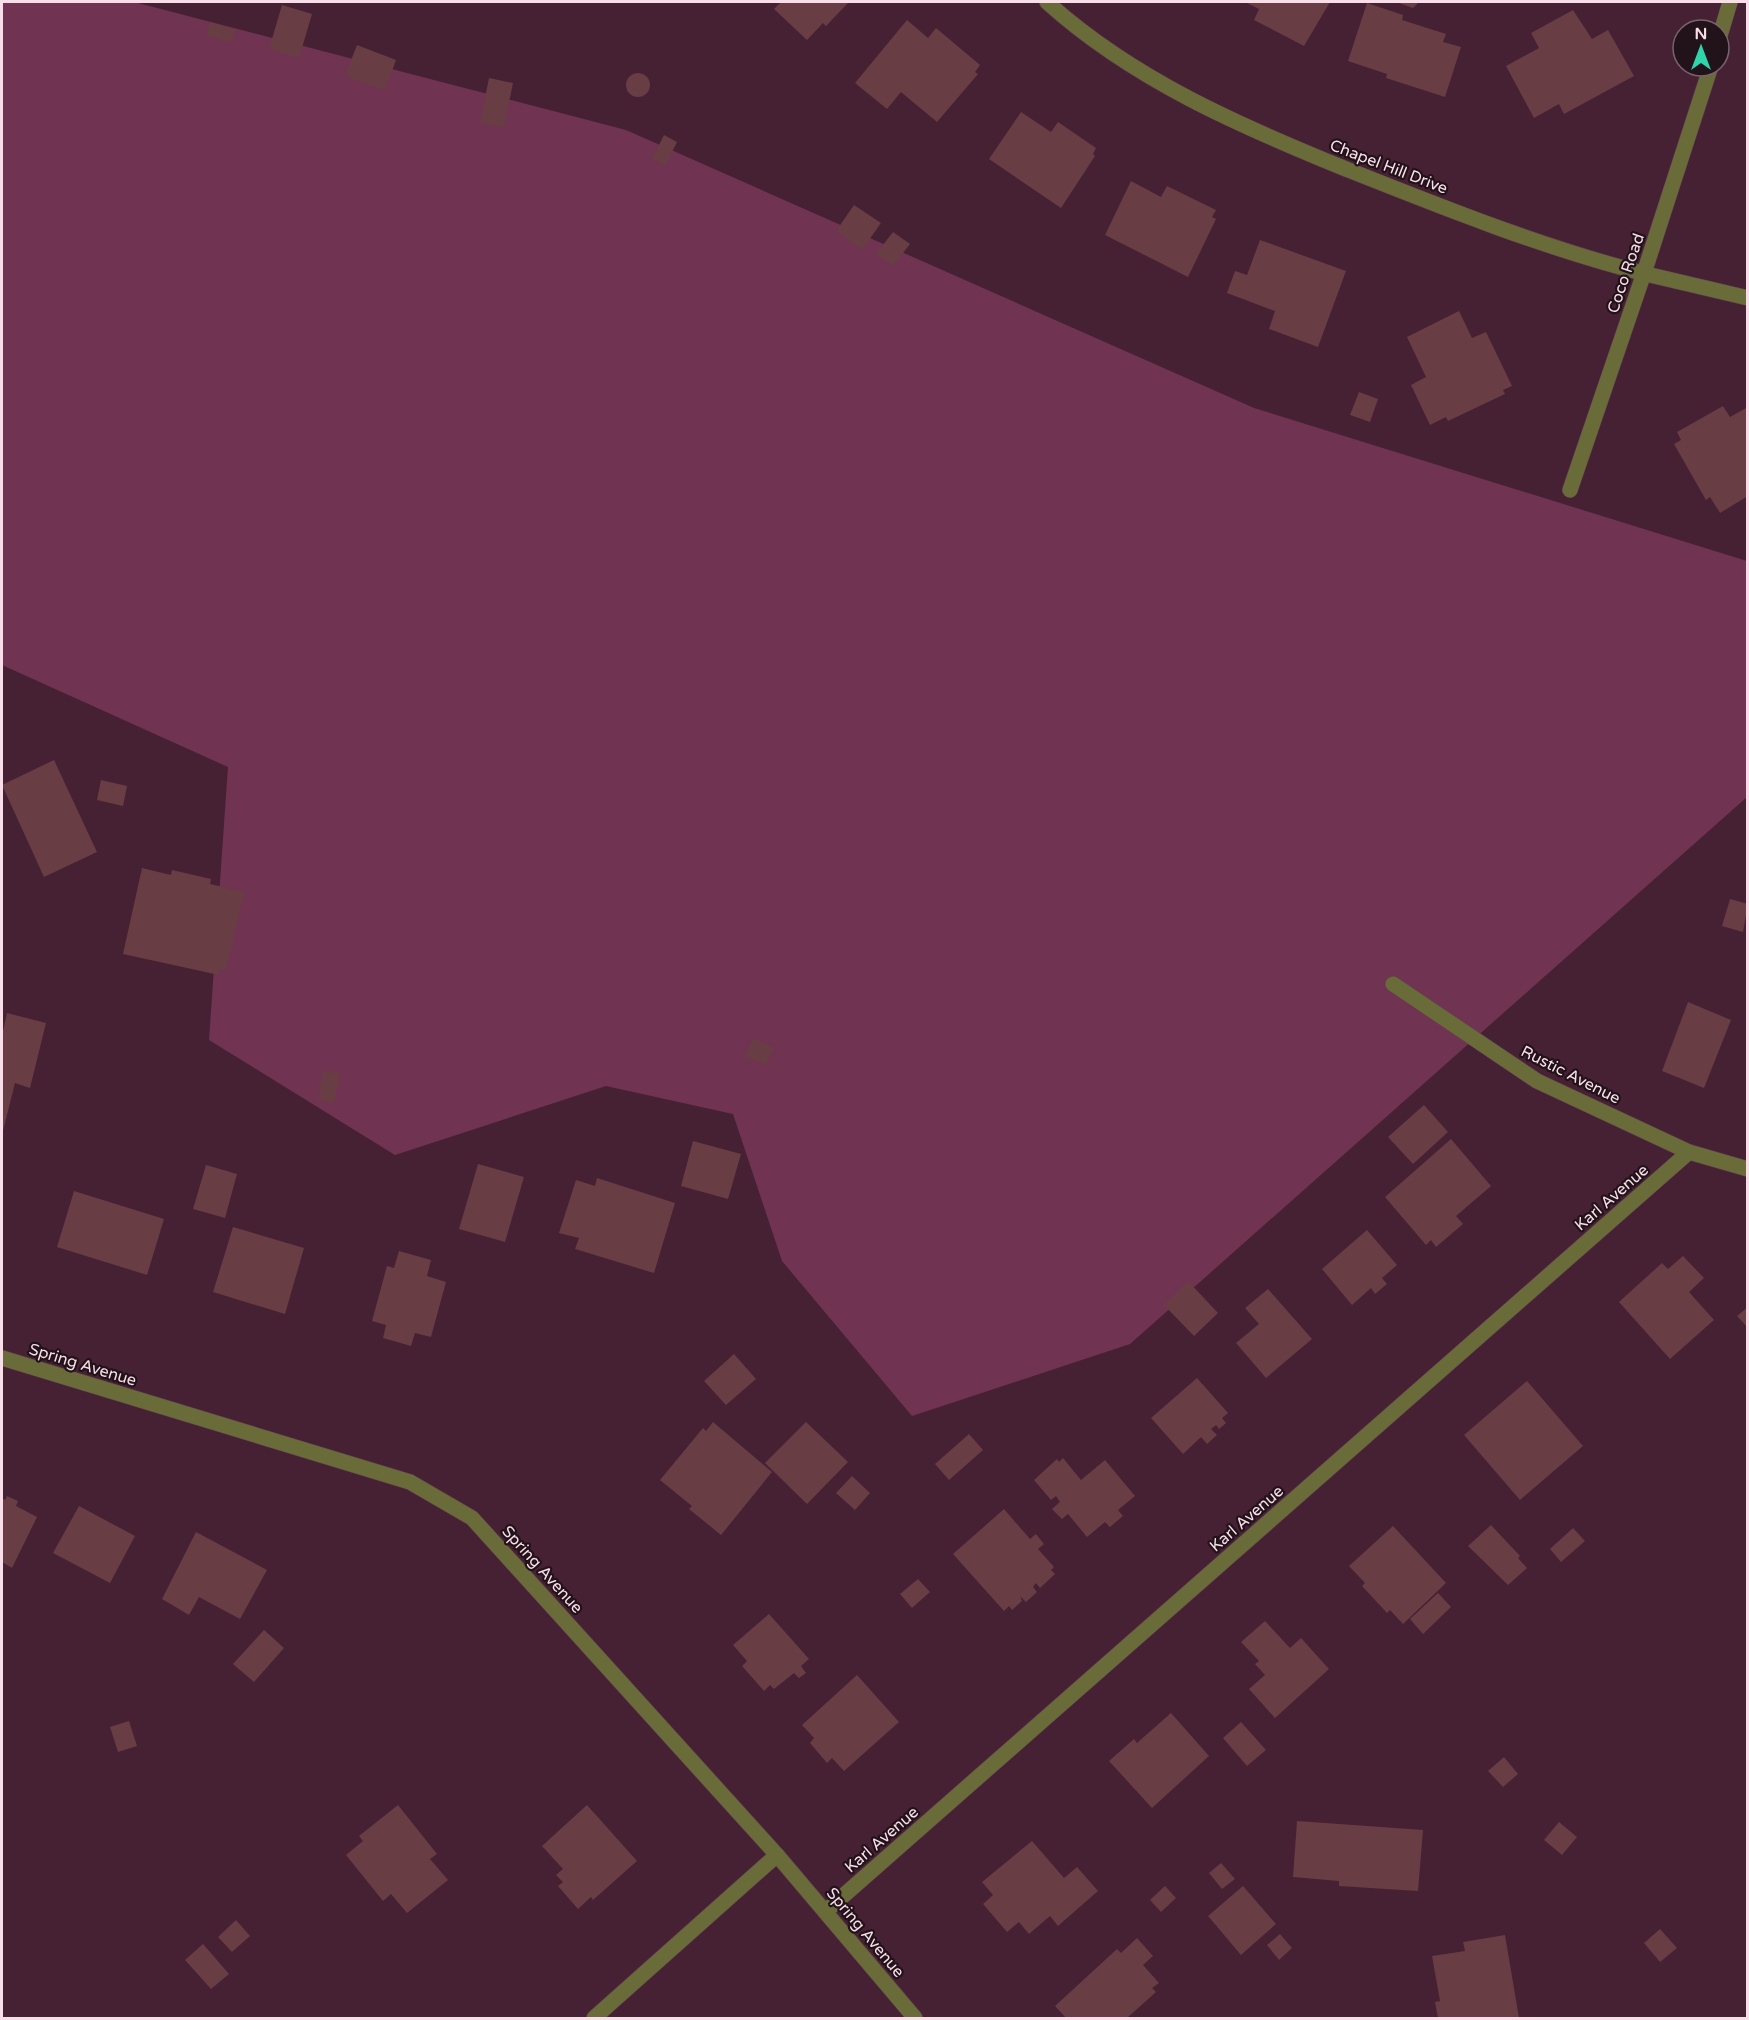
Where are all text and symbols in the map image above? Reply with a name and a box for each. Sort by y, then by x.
north arrow [1671,18,1731,78]
text: N [1695,24,1707,44]
street label: Chapel Hill Drive [1327,135,1450,199]
street label: Coco Road [1603,231,1649,316]
street label: Rustic Avenue [1518,1041,1624,1109]
street label: Karl Avenue [1571,1160,1653,1235]
street label: Spring Avenue [27,1339,139,1391]
street label: Karl Avenue [1206,1481,1288,1556]
street label: Spring Avenue [498,1522,587,1618]
street label: Karl Avenue [841,1802,923,1877]
street label: Spring Avenue [822,1884,909,1982]

